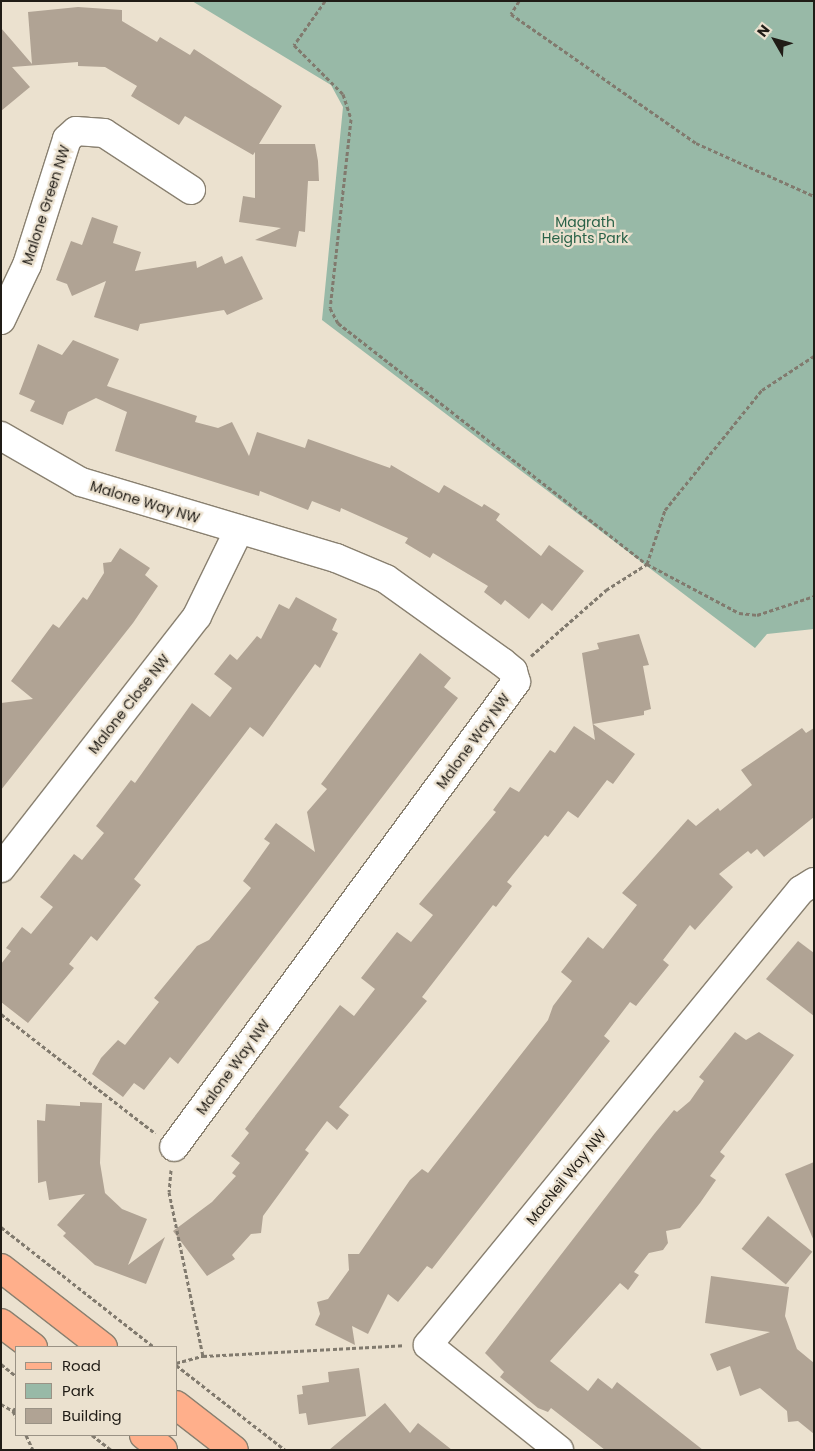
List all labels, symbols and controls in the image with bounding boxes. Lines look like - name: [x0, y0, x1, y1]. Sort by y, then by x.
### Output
- north arrow: [750, 15, 800, 65]
- text: N: [752, 20, 774, 41]
- street label: Malone Green NW: [19, 143, 73, 267]
- park label: Magrath Heights Park: [542, 214, 628, 246]
- street label: Malone Way NW: [88, 477, 202, 527]
- street label: Malone Close NW: [85, 651, 173, 757]
- street label: Malone Way NW: [433, 690, 513, 792]
- street label: Malone Way NW: [193, 1016, 273, 1118]
- street label: MacNeil Way NW: [523, 1126, 609, 1228]
- legend: [15, 1346, 178, 1436]
- text: Road: [62, 1355, 101, 1376]
- text: Park: [62, 1380, 94, 1401]
- text: Building: [62, 1405, 122, 1426]

